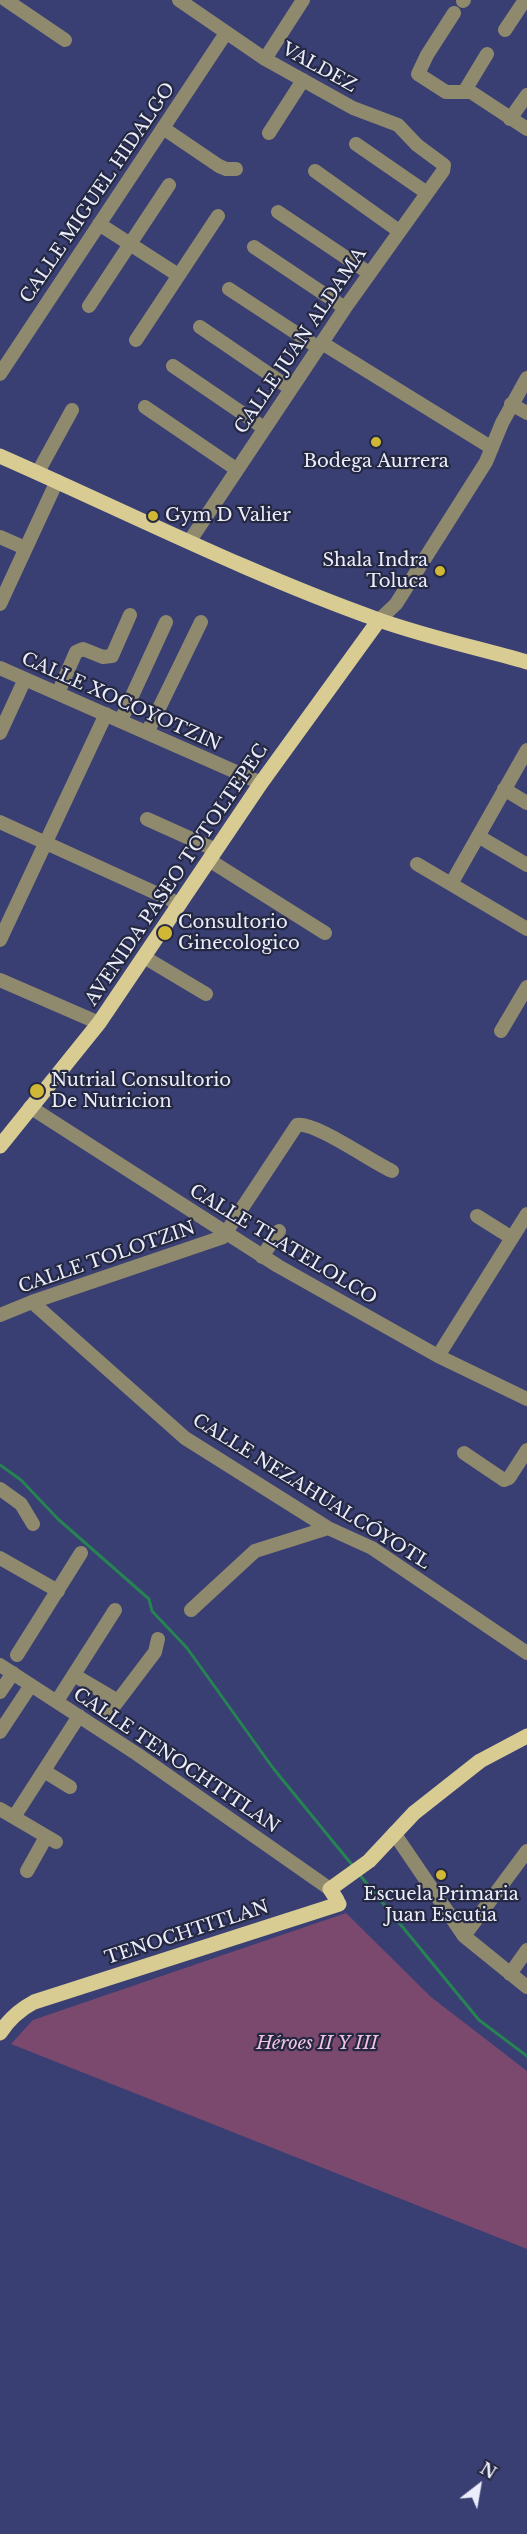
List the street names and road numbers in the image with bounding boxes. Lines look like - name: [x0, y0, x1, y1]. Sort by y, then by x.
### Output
- street label: VALDEZ: [278, 39, 360, 97]
- street label: CALLE MIGUEL HIDALGO: [16, 79, 180, 307]
- street label: CALLE JUAN ALDAMA: [231, 244, 371, 438]
- street label: CALLE XOCOYOTZIN: [18, 648, 224, 756]
- street label: AVENIDA PASEO TOTOLTEPEC: [81, 740, 273, 1010]
- street label: CALLE TLATELOLCO: [185, 1180, 381, 1310]
- street label: CALLE TOLOTZIN: [16, 1218, 198, 1298]
- street label: CALLE NEZAHUALCÓYOTL: [188, 1410, 434, 1574]
- street label: CALLE TENOCHTITLAN: [69, 1684, 283, 1838]
- street label: TENOCHTITLAN: [102, 1896, 272, 1970]

